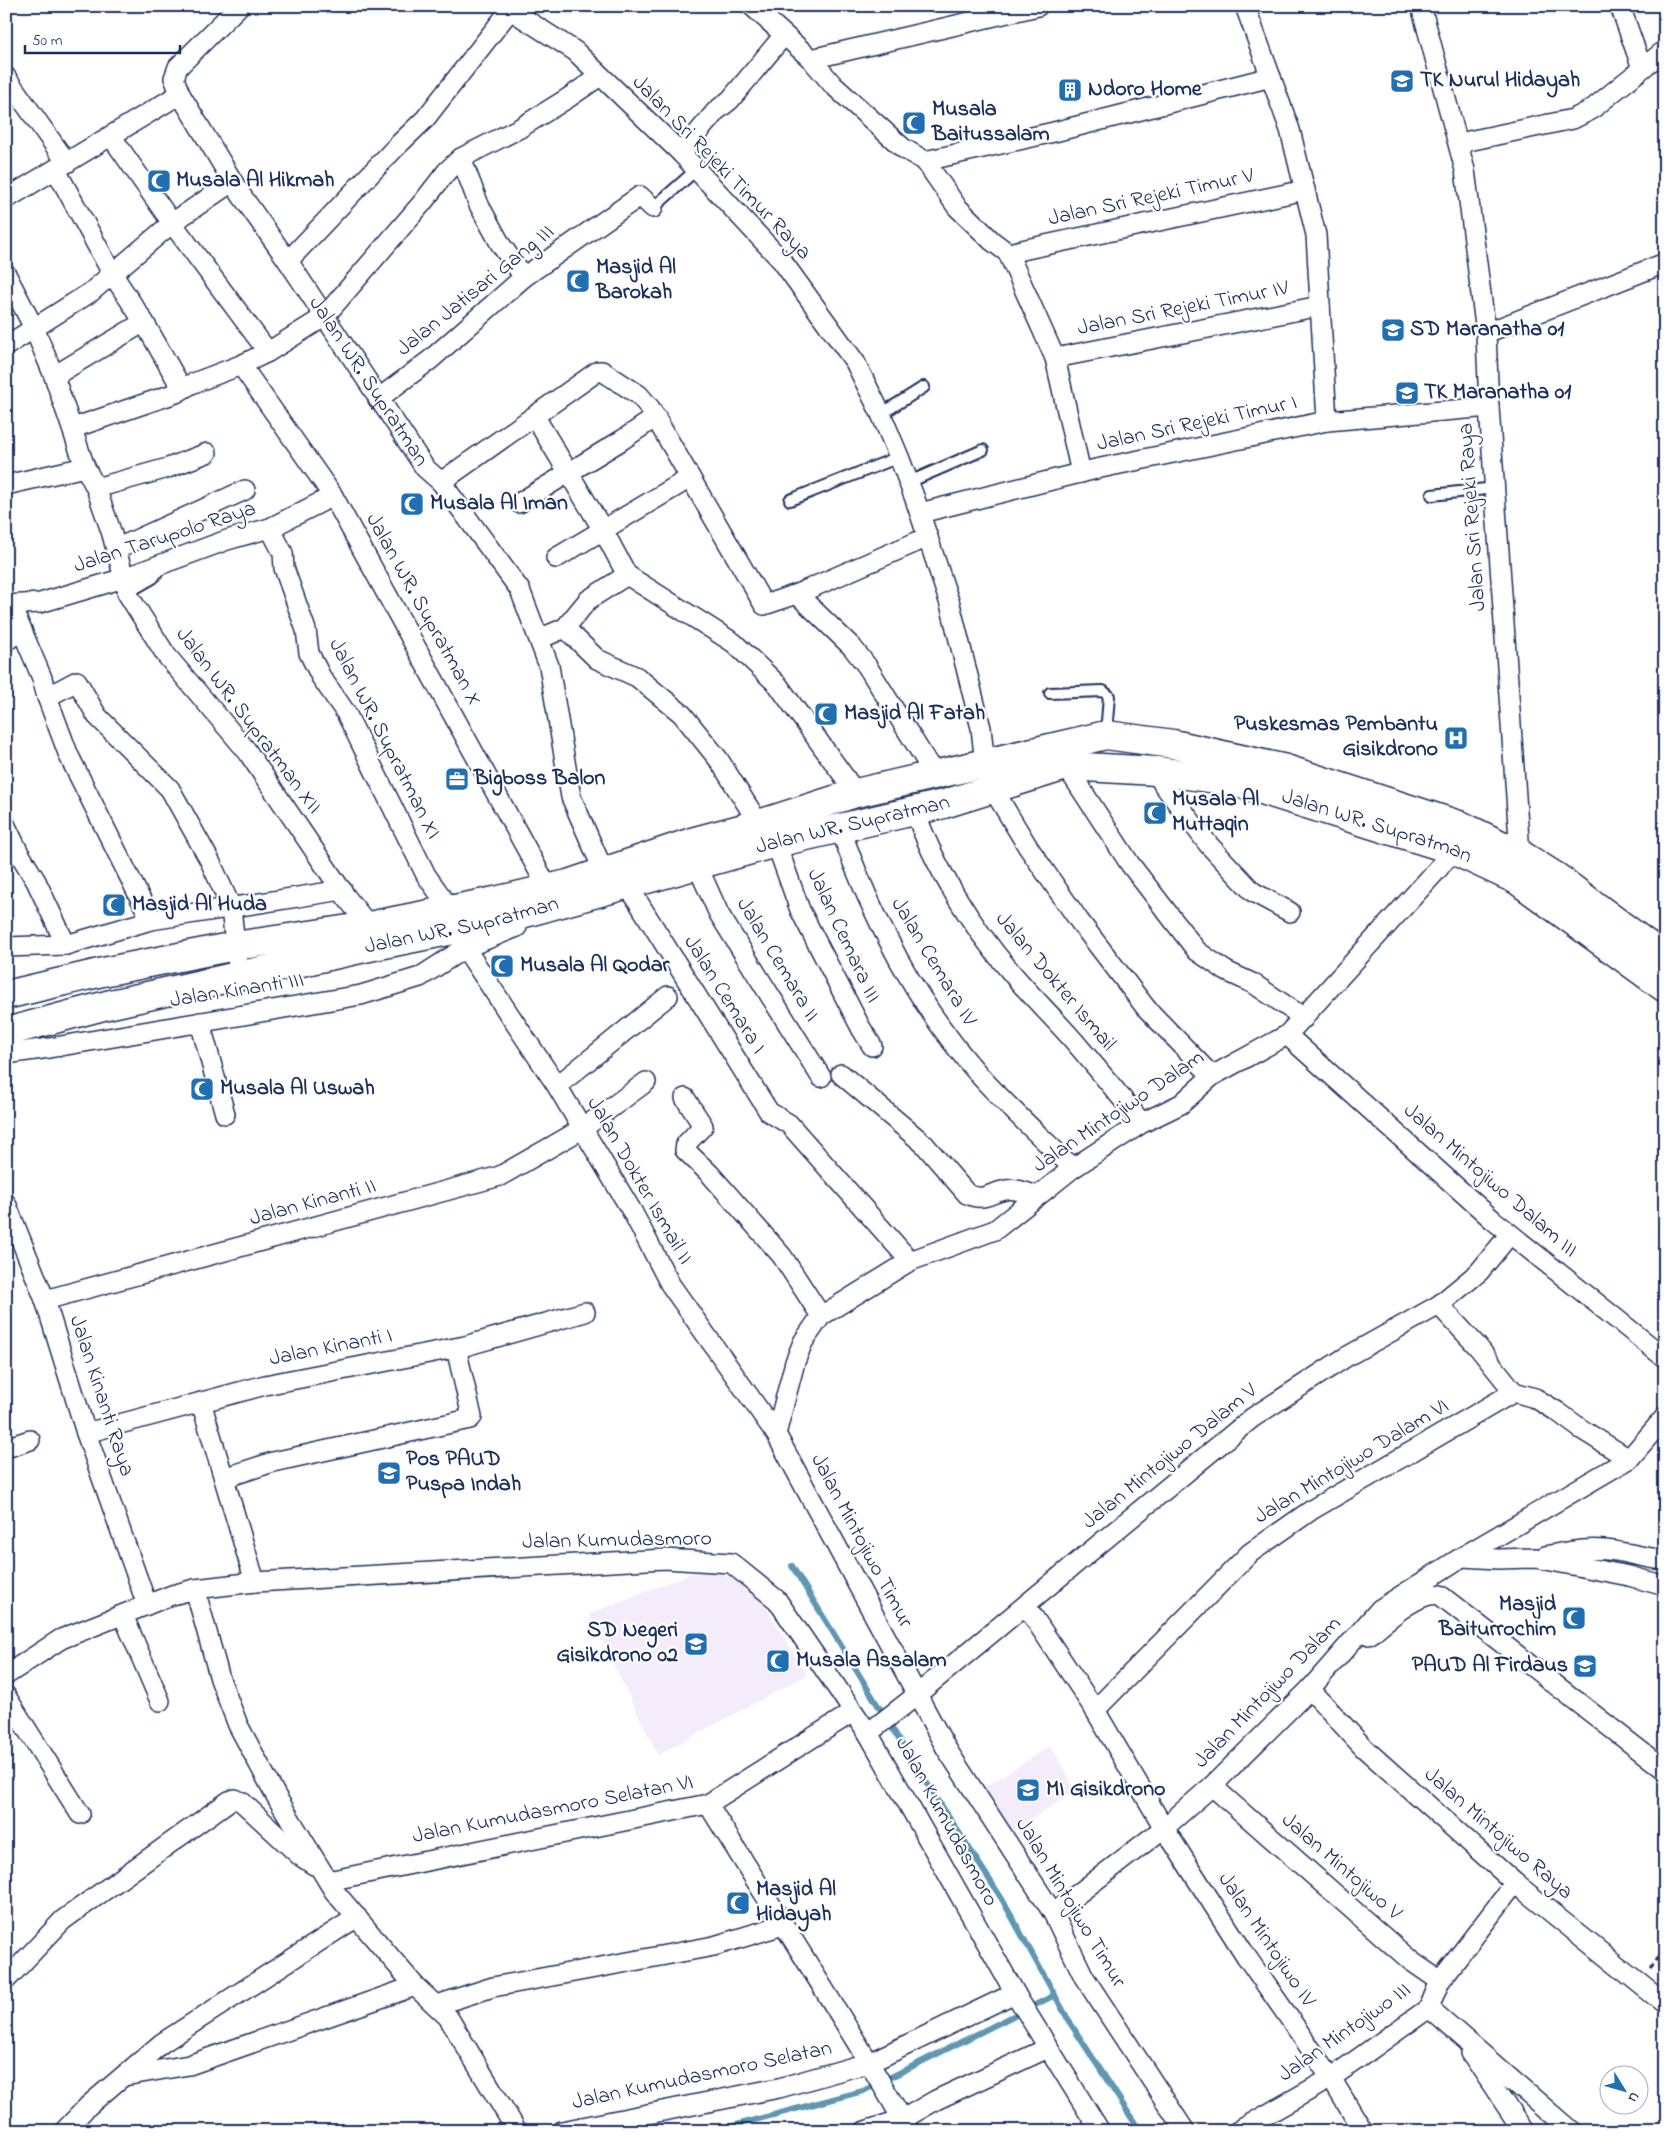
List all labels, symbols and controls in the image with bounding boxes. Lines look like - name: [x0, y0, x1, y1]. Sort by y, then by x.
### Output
- scale bar: [25, 22, 180, 54]
- text: 50 m: [32, 30, 63, 52]
- place label: TK Nurul Hidayah: [1420, 65, 1580, 98]
- street label: Jalan Sri Rejeki Timur Raya: [623, 68, 818, 269]
- school or university icon: TK Nurul Hidayah: [1389, 68, 1415, 94]
- place label: Ndoro Home: [1088, 74, 1203, 106]
- building icon: Ndoro Home: [1057, 77, 1083, 103]
- place label: Musala Baitussalam: [931, 94, 1049, 151]
- mosque icon: Musala Baitussalam: [901, 110, 927, 136]
- street label: Jalan Sri Rejeki Timur V: [1045, 160, 1257, 235]
- place label: Musala Al Hikmah: [176, 165, 335, 197]
- mosque icon: Musala Al Hikmah: [146, 168, 172, 194]
- street label: Jalan Jatisari Gang III: [390, 217, 563, 366]
- place label: Masjid Al Barokah: [595, 252, 676, 309]
- mosque icon: Masjid Al Barokah: [565, 268, 591, 294]
- street label: Jalan Sri Rejeki Timur IV: [1075, 273, 1292, 345]
- street label: Jalan WR. Supratman: [300, 290, 436, 473]
- place label: SD Maranatha 01: [1410, 314, 1564, 346]
- school or university icon: SD Maranatha 01: [1380, 317, 1406, 343]
- place label: TK Maranatha 01: [1424, 377, 1571, 409]
- school or university icon: TK Maranatha 01: [1394, 380, 1420, 406]
- street label: Jalan Sri Rejeki Timur I: [1094, 387, 1300, 461]
- street label: Jalan Sri Rejeki Raya: [1450, 422, 1497, 612]
- place label: Musala Al Iman: [430, 488, 568, 520]
- mosque icon: Musala Al Iman: [399, 491, 425, 517]
- street label: Jalan Tarupolo Raya: [70, 493, 261, 584]
- street label: Jalan WR. Supratman X: [357, 508, 490, 713]
- street label: Jalan WR. Supratman XII: [167, 621, 329, 821]
- street label: Jalan WR. Supratman XI: [319, 633, 449, 845]
- place label: Masjid Al Fatah: [844, 698, 985, 730]
- mosque icon: Masjid Al Fatah: [813, 701, 839, 727]
- place label: Puskesmas Pembantu Gisikdrono: [1234, 709, 1438, 766]
- hospital icon: Puskesmas Pembantu Gisikdrono: [1443, 725, 1469, 751]
- place label: Bigboss Balon: [473, 763, 606, 796]
- office icon: Bigboss Balon: [444, 766, 470, 792]
- street label: Jalan WR. Supratman: [1277, 781, 1477, 873]
- place label: Musala Al Muttaqin: [1172, 784, 1260, 841]
- street label: Jalan WR. Supratman: [752, 787, 954, 864]
- mosque icon: Musala Al Muttaqin: [1142, 800, 1168, 826]
- street label: Jalan Cemara III: [798, 863, 888, 1009]
- street label: Jalan WR. Supratman: [362, 888, 563, 963]
- place label: Masjid Al Huda: [132, 889, 267, 921]
- mosque icon: Masjid Al Huda: [101, 892, 127, 918]
- street label: Jalan Cemara II: [727, 892, 827, 1028]
- street label: Jalan Cemara IV: [882, 892, 984, 1033]
- street label: Jalan Dokter Ismail: [987, 905, 1123, 1059]
- street label: Jalan Cemara I: [675, 929, 773, 1061]
- place label: Musala Al Qodar: [520, 950, 671, 982]
- mosque icon: Musala Al Qodar: [489, 953, 515, 979]
- street label: Jalan Kinanti III: [168, 965, 306, 1017]
- street label: Jalan Mintojiwo Dalam: [1027, 1042, 1211, 1182]
- place label: Musala Al Uswah: [220, 1073, 375, 1105]
- mosque icon: Musala Al Uswah: [189, 1076, 215, 1102]
- street label: Jalan Dokter Ismail II: [578, 1091, 700, 1271]
- street label: Jalan Mintojiwo Dalam III: [1396, 1096, 1584, 1266]
- street label: Jalan Kinanti II: [246, 1171, 380, 1235]
- street label: Jalan Kinanti Raya: [59, 1311, 142, 1481]
- street label: Jalan Kinanti I: [267, 1320, 395, 1376]
- street label: Jalan Mintojiwo Dalam V: [1076, 1376, 1265, 1538]
- street label: Jalan Mintojiwo Dalam VI: [1248, 1391, 1456, 1533]
- place label: Pos PAUD Puspa Indah: [406, 1444, 521, 1501]
- street label: Jalan Mintojiwo Timur: [801, 1448, 921, 1634]
- school or university icon: Pos PAUD Puspa Indah: [376, 1460, 402, 1486]
- street label: Jalan Kumudasmoro: [522, 1523, 712, 1559]
- place label: Masjid Baiturrochim: [1438, 1589, 1557, 1646]
- mosque icon: Masjid Baiturrochim: [1561, 1605, 1587, 1631]
- street label: Jalan Mintojiwo Dalam: [1187, 1609, 1349, 1777]
- place label: SD Negeri Gisikdrono 02: [557, 1615, 678, 1672]
- school or university icon: SD Negeri Gisikdrono 02: [683, 1631, 709, 1657]
- place label: Musala Assalam: [796, 1645, 947, 1677]
- mosque icon: Musala Assalam: [765, 1648, 791, 1674]
- place label: PAUD Al Firdaus: [1412, 1650, 1568, 1682]
- school or university icon: PAUD Al Firdaus: [1572, 1653, 1598, 1679]
- street label: Jalan Kumudasmoro: [886, 1731, 1006, 1913]
- street label: Jalan Mintojiwo Raya: [1416, 1760, 1580, 1909]
- street label: Jalan Kumudasmoro Selatan VI: [410, 1767, 696, 1853]
- place label: MI Gisikdrono: [1046, 1774, 1165, 1806]
- school or university icon: MI Gisikdrono: [1015, 1777, 1041, 1803]
- street label: Jalan Mintojiwo V: [1274, 1805, 1409, 1929]
- street label: Jalan Mintojiwo Timur: [1006, 1812, 1134, 1994]
- street label: Jalan Mintojiwo IV: [1209, 1866, 1323, 2014]
- place label: Masjid Al Hidayah: [756, 1874, 836, 1932]
- mosque icon: Masjid Al Hidayah: [725, 1890, 751, 1916]
- street label: Jalan Mintojiwo III: [1272, 1975, 1418, 2091]
- street label: Jalan Kumudasmoro Selatan: [569, 2033, 835, 2119]
- north arrow: [1598, 2064, 1648, 2114]
- text: U: [1622, 2087, 1644, 2107]

